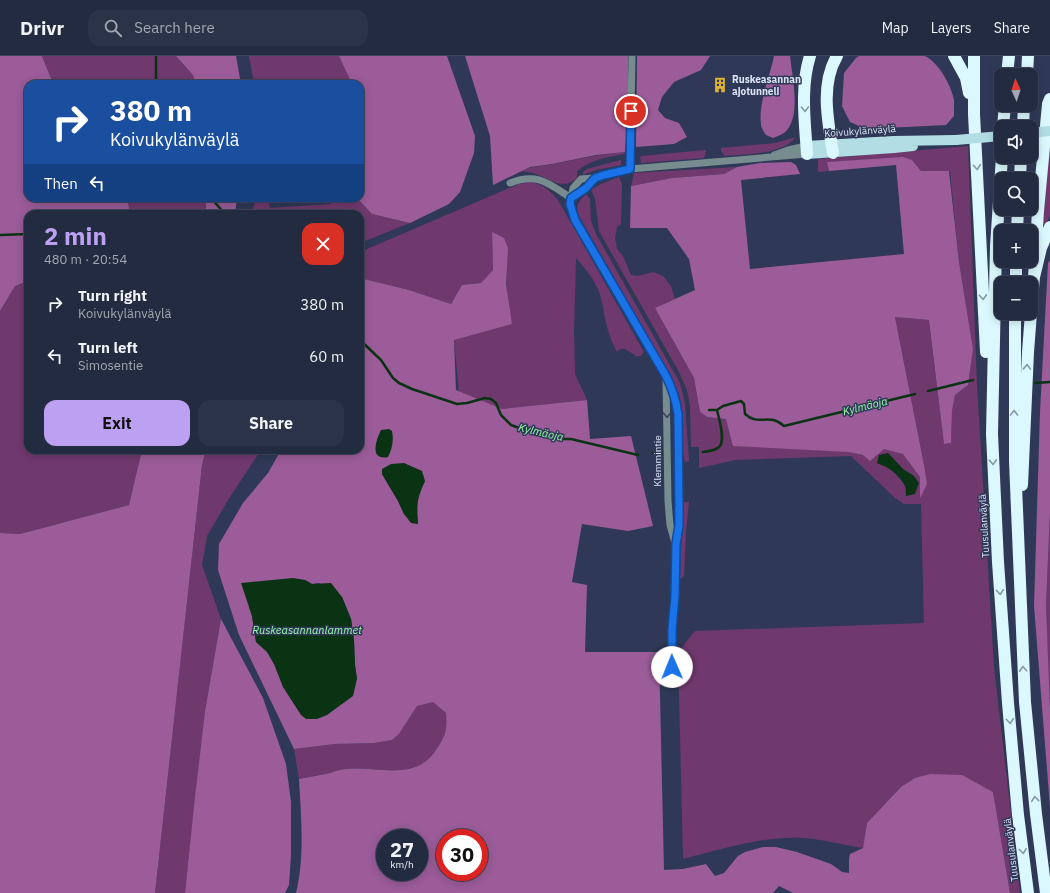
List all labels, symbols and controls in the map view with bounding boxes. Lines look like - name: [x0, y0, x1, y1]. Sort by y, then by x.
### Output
- search box: [88, 10, 368, 46]
- text: Drivr: [20, 16, 64, 40]
- icon: search: [102, 17, 124, 39]
- text: Search here: [134, 18, 215, 37]
- text: Map: [882, 19, 909, 37]
- text: Layers: [931, 19, 972, 37]
- text: Share: [994, 19, 1030, 37]
- north arrow: [994, 68, 1038, 112]
- map controls: [994, 68, 1038, 320]
- place label: Ruskeasannan ajotunneli: [732, 73, 801, 98]
- building icon: Ruskeasannan ajotunneli: [711, 76, 729, 94]
- text: 380 m: [110, 92, 192, 129]
- pin: [614, 94, 648, 128]
- icon: right: [44, 96, 96, 148]
- icon: arrive: [620, 100, 642, 122]
- one-way arrow: [801, 106, 809, 112]
- button: sound: [994, 120, 1038, 164]
- street label: Koivukylänväylä: [824, 122, 897, 140]
- text: Koivukylänväylä: [110, 128, 239, 151]
- one-way arrow: [973, 164, 981, 170]
- icon: left: [86, 172, 108, 194]
- button: search: [994, 172, 1038, 216]
- text: Then: [44, 174, 78, 193]
- text: 2 min: [44, 220, 107, 252]
- button: close: [302, 223, 344, 265]
- button: +: [994, 224, 1038, 268]
- text: 480 m · 20:54: [44, 251, 127, 268]
- button: −: [994, 276, 1038, 320]
- text: Turn right: [78, 286, 147, 305]
- icon: right: [44, 293, 66, 315]
- one-way arrow: [979, 294, 988, 300]
- text: 380 m: [300, 295, 344, 314]
- text: Koivukylänväylä: [78, 305, 171, 322]
- text: Turn left: [78, 338, 138, 357]
- icon: left: [44, 345, 66, 367]
- text: 60 m: [309, 347, 344, 366]
- text: Simosentie: [78, 357, 143, 374]
- one-way arrow: [1023, 364, 1032, 370]
- water label: Kylmäoja: [841, 394, 889, 418]
- button: Exit: [44, 400, 190, 446]
- button: Share: [198, 400, 344, 446]
- one-way arrow: [1010, 410, 1018, 416]
- one-way arrow: [663, 412, 671, 418]
- water label: Kylmäoja: [517, 420, 565, 444]
- street label: Klemmintie: [651, 435, 664, 487]
- one-way arrow: [989, 459, 998, 465]
- street label: Tuusulanväylä: [976, 493, 992, 558]
- one-way arrow: [996, 589, 1005, 595]
- water label: Ruskeasannanlammet: [252, 623, 362, 637]
- position arrow: [651, 646, 693, 688]
- one-way arrow: [1019, 666, 1028, 672]
- one-way arrow: [1005, 718, 1014, 724]
- one-way arrow: [1031, 796, 1040, 802]
- street label: Tuusulanväylä: [1001, 817, 1021, 883]
- speed limit sign: 30: [436, 829, 488, 881]
- text: 27: [390, 836, 414, 863]
- one-way arrow: [1018, 847, 1027, 854]
- text: km/h: [390, 858, 414, 871]

